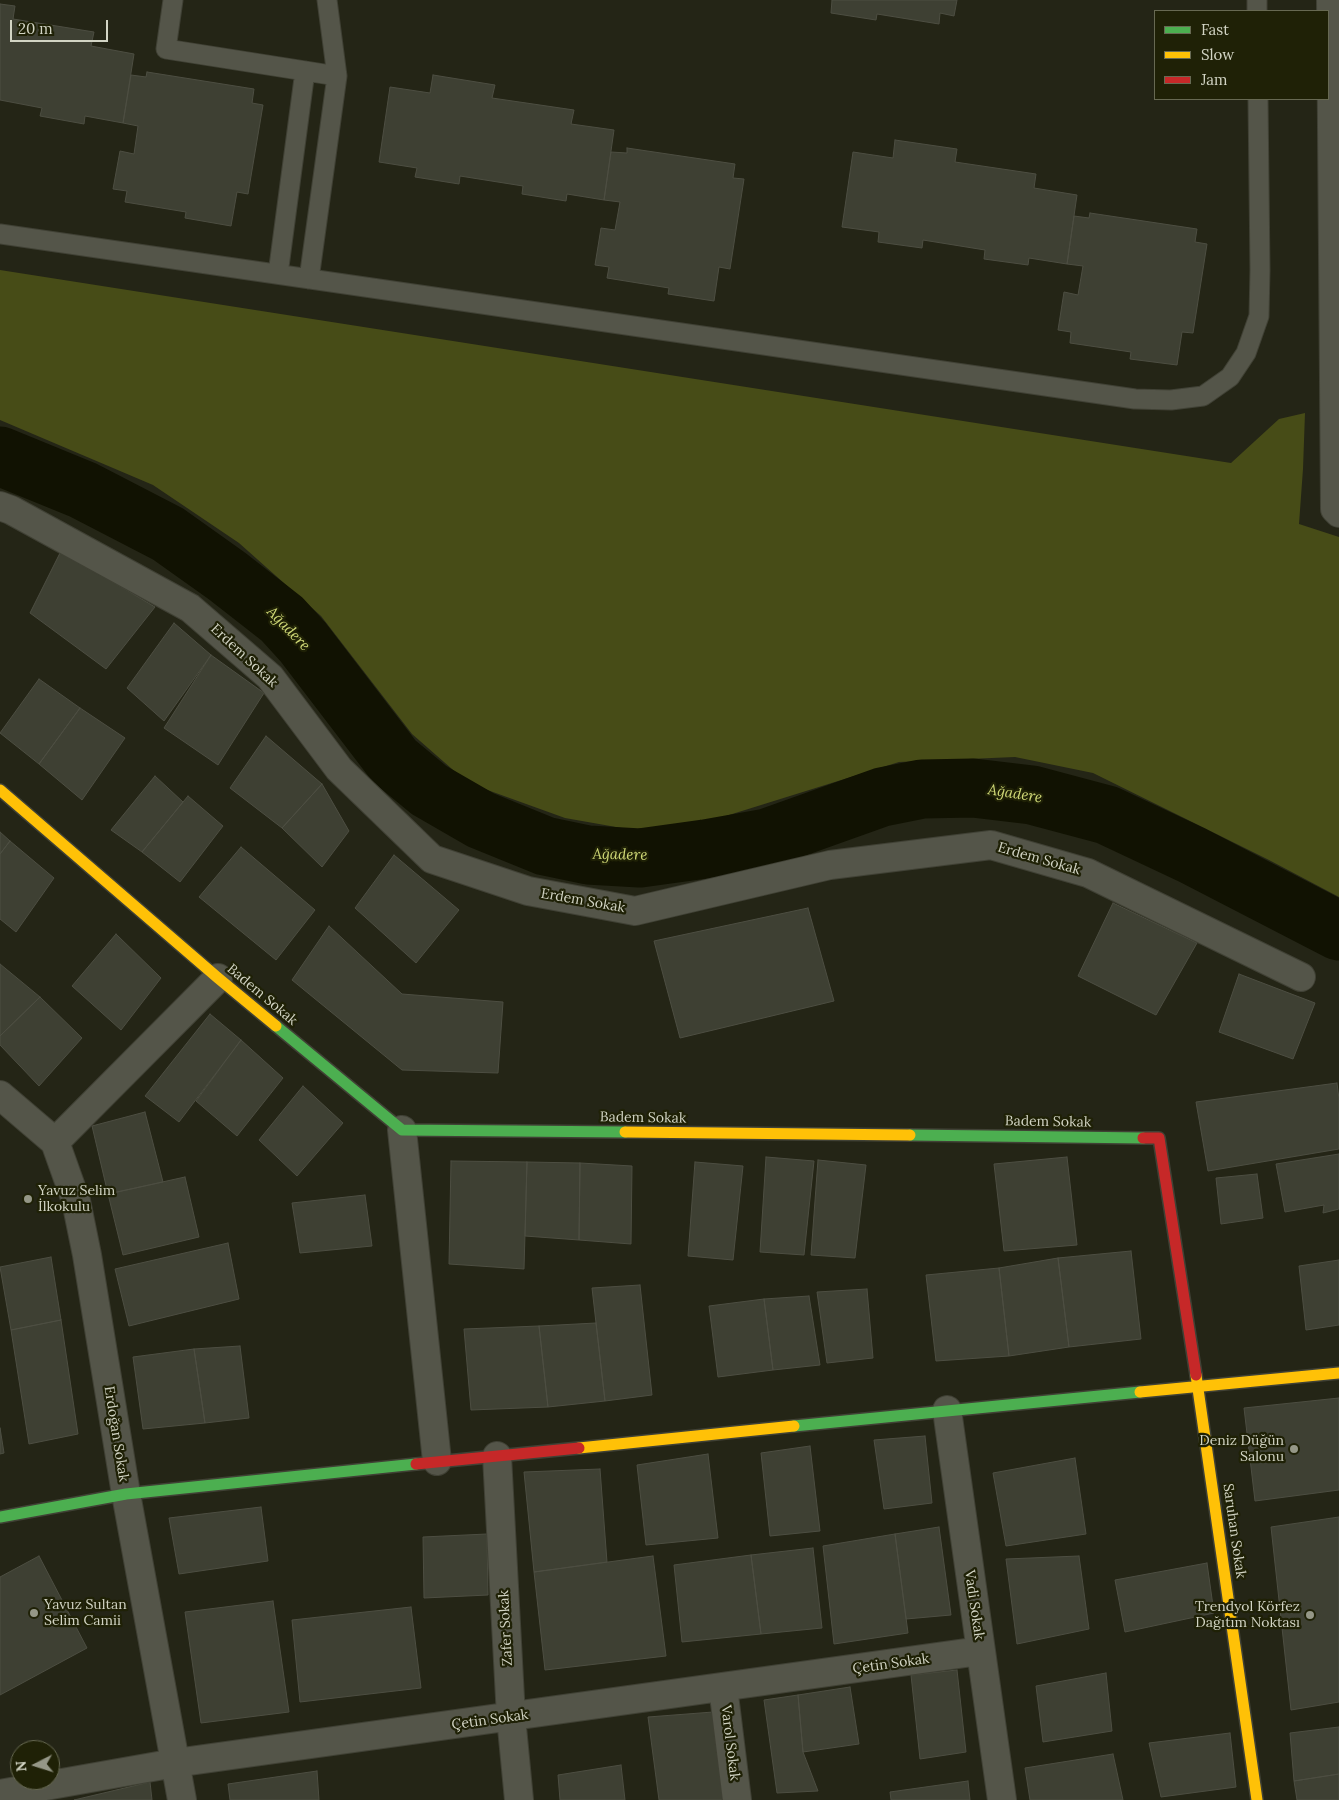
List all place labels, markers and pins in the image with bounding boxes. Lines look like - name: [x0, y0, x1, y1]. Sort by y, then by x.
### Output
- place label: Yavuz Selim İlkokulu: [38, 1183, 115, 1216]
- marker: Yavuz Selim İlkokulu: [22, 1193, 34, 1205]
- place label: Deniz Düğün Salonu: [1199, 1433, 1284, 1465]
- marker: Deniz Düğün Salonu: [1288, 1443, 1300, 1455]
- place label: Yavuz Sultan Selim Camii: [44, 1597, 127, 1630]
- place label: Trendyol Körfez Dağıtım Noktası: [1195, 1599, 1300, 1631]
- marker: Yavuz Sultan Selim Camii: [28, 1607, 40, 1619]
- marker: Trendyol Körfez Dağıtım Noktası: [1304, 1609, 1316, 1621]

